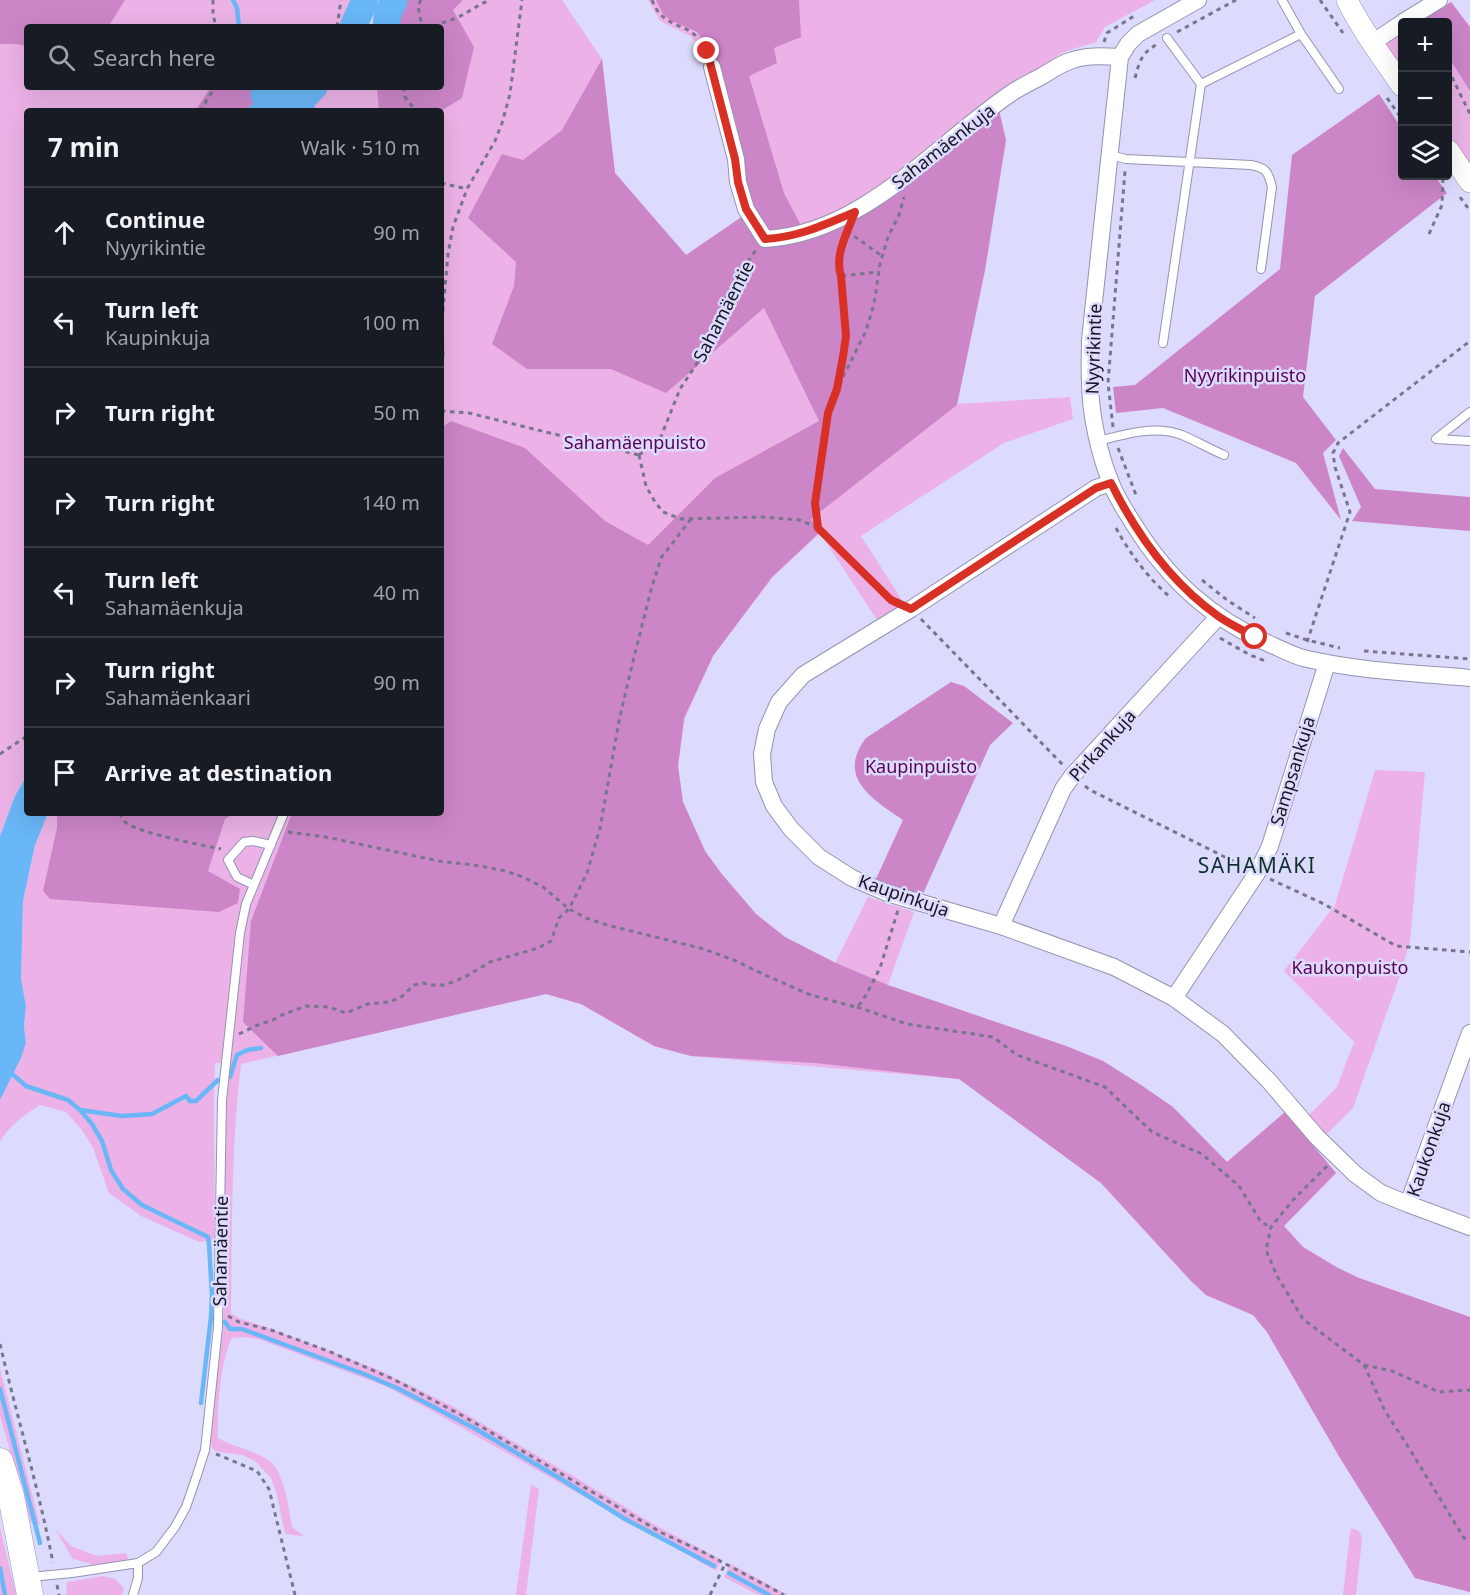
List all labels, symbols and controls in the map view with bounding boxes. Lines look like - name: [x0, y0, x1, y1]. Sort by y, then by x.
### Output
- map controls: [1398, 18, 1452, 180]
- button: +: [1398, 18, 1452, 72]
- search box: [24, 24, 444, 90]
- route end: [693, 37, 719, 63]
- icon: search: [45, 41, 78, 74]
- text: Search here: [93, 42, 215, 72]
- button: −: [1398, 72, 1452, 126]
- street label: Sahamäenkuja: [886, 98, 1000, 194]
- button: layers: [1398, 126, 1452, 180]
- text: 7 min: [48, 129, 120, 165]
- text: Walk · 510 m: [301, 134, 420, 161]
- text: Continue: [105, 204, 205, 234]
- icon: ahead: [48, 216, 81, 249]
- text: 90 m: [373, 219, 420, 246]
- text: Nyyrikintie: [105, 234, 206, 261]
- street label: Sahamäentie: [687, 256, 759, 366]
- text: Turn left: [105, 294, 199, 324]
- street label: Nyyrikintie: [1079, 303, 1107, 395]
- icon: left: [48, 306, 81, 339]
- text: 100 m: [362, 309, 420, 336]
- text: Kaupinkuja: [105, 324, 210, 351]
- park label: Nyyrikinpuisto: [1184, 363, 1306, 387]
- icon: right: [48, 396, 81, 429]
- text: Turn right: [105, 397, 215, 427]
- text: 50 m: [373, 399, 420, 426]
- park label: Sahamäenpuisto: [564, 430, 706, 454]
- icon: right: [48, 486, 81, 519]
- text: Turn right: [105, 487, 215, 517]
- text: 140 m: [362, 489, 420, 516]
- text: Turn left: [105, 564, 199, 594]
- icon: left: [48, 576, 81, 609]
- text: 40 m: [373, 579, 420, 606]
- text: Sahamäenkuja: [105, 594, 244, 621]
- route start: [1241, 623, 1267, 649]
- text: Turn right: [105, 654, 215, 684]
- icon: right: [48, 666, 81, 699]
- text: 90 m: [373, 669, 420, 696]
- text: Sahamäenkaari: [105, 684, 251, 711]
- street label: Pirkankuja: [1063, 704, 1141, 786]
- street label: Sampsankuja: [1264, 713, 1320, 829]
- park label: Kaupinpuisto: [865, 754, 977, 778]
- icon: arrive: [48, 756, 81, 789]
- text: Arrive at destination: [105, 757, 332, 787]
- district label: SAHAMÄKI: [1198, 851, 1316, 879]
- street label: Kaupinkuja: [855, 868, 953, 922]
- park label: Kaukonpuisto: [1292, 955, 1408, 979]
- street label: Kaukonkuja: [1400, 1098, 1456, 1200]
- street label: Sahamäentie: [207, 1195, 233, 1307]

